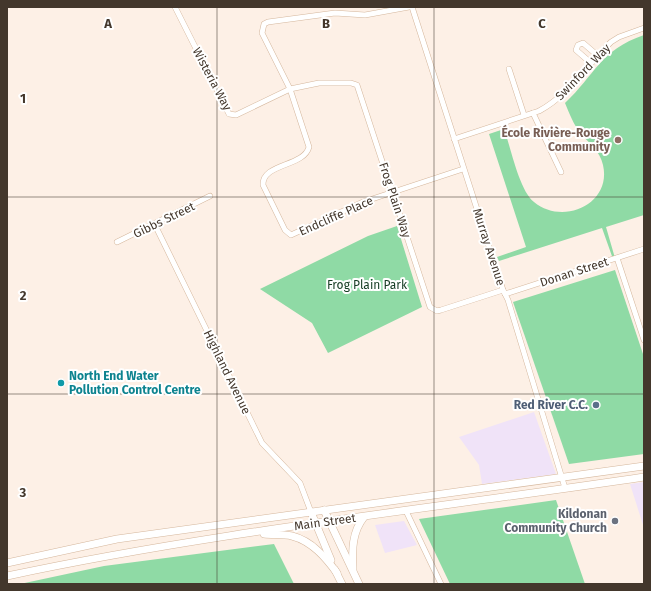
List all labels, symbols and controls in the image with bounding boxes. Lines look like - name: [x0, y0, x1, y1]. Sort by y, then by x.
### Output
- text: A: [103, 16, 112, 31]
- text: B: [322, 16, 330, 31]
- text: C: [538, 16, 546, 31]
- street label: Swinford Way: [553, 41, 613, 103]
- street label: Wisteria Way: [190, 45, 234, 113]
- text: 1: [20, 91, 26, 106]
- place label: École Rivière-Rouge Community: [501, 124, 611, 154]
- marker: École Rivière-Rouge Community: [613, 135, 623, 145]
- street label: Frog Plain Way: [376, 161, 414, 240]
- street label: Endcliffe Place: [297, 193, 375, 239]
- street label: Gibbs Street: [131, 199, 198, 241]
- street label: Murray Avenue: [470, 207, 508, 287]
- street label: Donan Street: [538, 254, 611, 290]
- park label: Frog Plain Park: [327, 278, 408, 292]
- text: 2: [20, 288, 27, 303]
- street label: Highland Avenue: [201, 328, 253, 416]
- place label: North End Water Pollution Control Centre: [69, 369, 201, 397]
- marker: North End Water Pollution Control Centre: [56, 378, 66, 388]
- place label: Red River C.C.: [514, 398, 588, 412]
- marker: Red River C.C.: [591, 400, 601, 410]
- text: 3: [19, 485, 27, 500]
- place label: Kildonan Community Church: [505, 507, 607, 535]
- street label: Main Street: [293, 511, 357, 533]
- marker: Kildonan Community Church: [610, 516, 620, 526]

